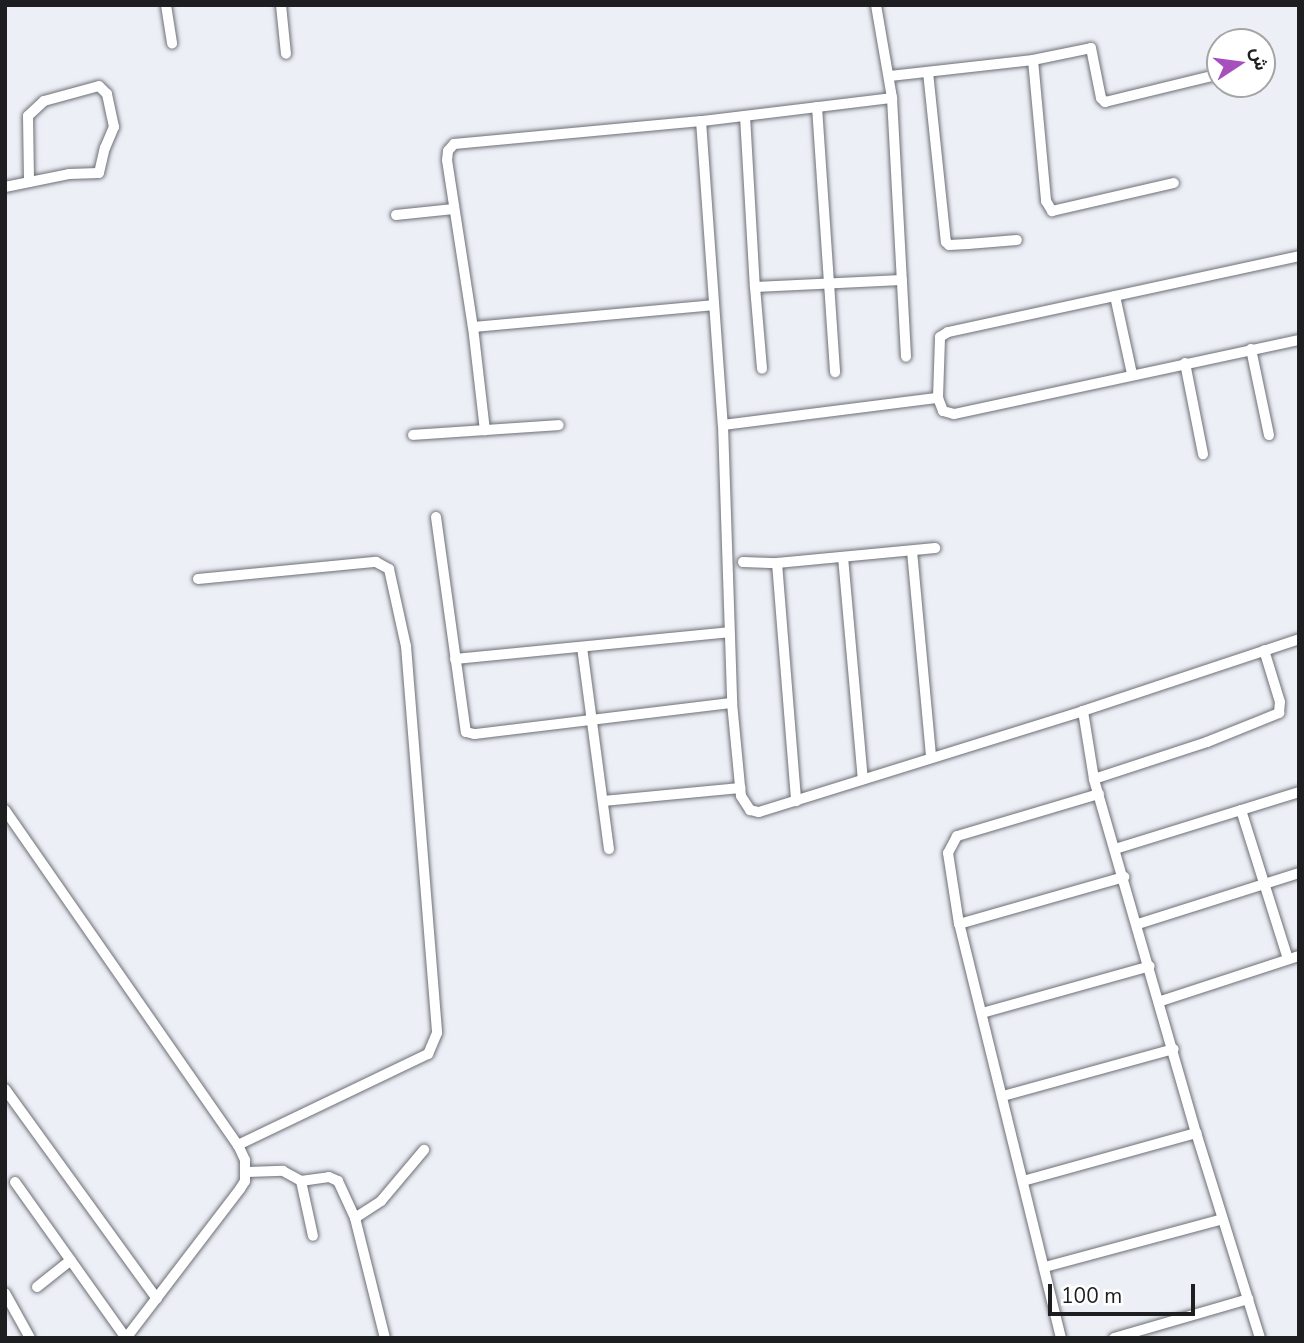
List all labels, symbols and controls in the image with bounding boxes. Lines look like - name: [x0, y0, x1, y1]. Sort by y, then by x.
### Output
- north arrow: [1206, 28, 1276, 98]
- text: ش: [1244, 45, 1275, 73]
- scale bar: [1052, 1270, 1199, 1314]
- text: 100 m: [1061, 1282, 1122, 1310]

